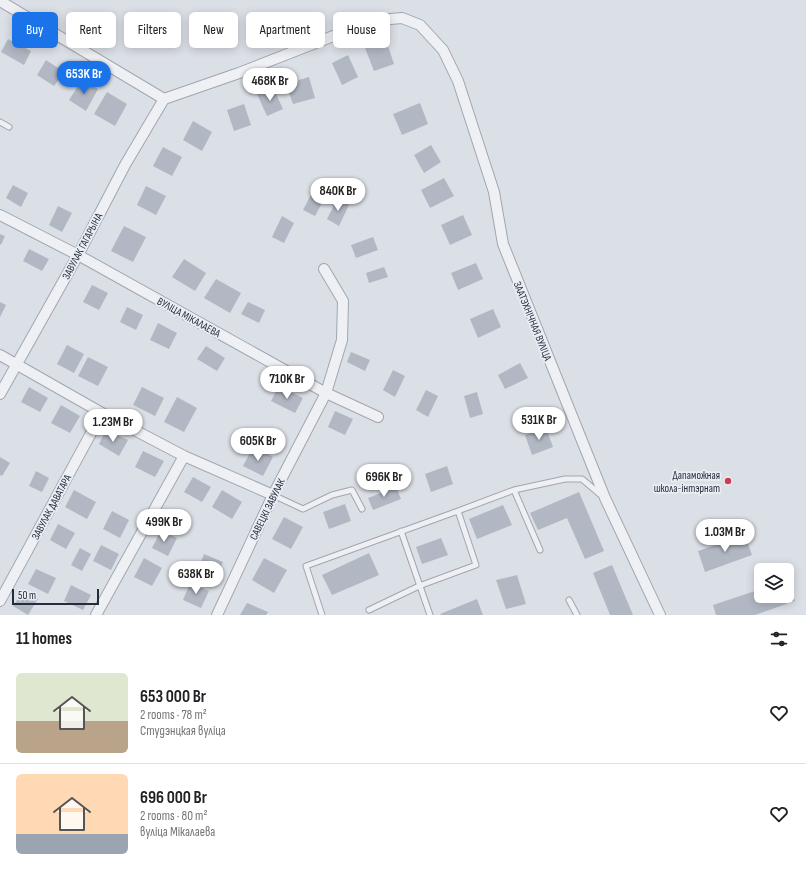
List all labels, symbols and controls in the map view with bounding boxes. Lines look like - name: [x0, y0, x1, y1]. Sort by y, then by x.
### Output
- chip: Buy: [12, 12, 58, 48]
- chip: Rent: [66, 12, 116, 48]
- chip: Filters: [124, 12, 181, 48]
- chip: New: [189, 12, 238, 48]
- chip: Apartment: [246, 12, 325, 48]
- chip: House: [333, 12, 390, 48]
- pin: 653K Br: [47, 61, 121, 95]
- text: 653K Br: [66, 66, 102, 82]
- pin: 468K Br: [233, 68, 307, 102]
- text: 468K Br: [252, 73, 288, 89]
- pin: 840K Br: [301, 178, 375, 212]
- text: 840K Br: [319, 183, 357, 199]
- street label: ЗАВУЛАК ГАГАРЫНА: [60, 211, 105, 282]
- street label: ЗААТЭХНІЧНАЯ ВУЛІЦА: [511, 280, 554, 363]
- street label: ВУЛІЦА МІКАЛАЕВА: [155, 295, 223, 340]
- pin: 710K Br: [250, 366, 324, 400]
- text: 710K Br: [269, 371, 305, 387]
- pin: 531K Br: [502, 407, 576, 441]
- pin: 1.23M Br: [72, 409, 154, 443]
- text: 531K Br: [521, 412, 557, 428]
- text: 1.23M Br: [93, 414, 133, 430]
- pin: 605K Br: [221, 428, 295, 462]
- text: 605K Br: [240, 433, 276, 449]
- pin: 696K Br: [347, 464, 421, 498]
- text: 696K Br: [365, 469, 403, 485]
- place label: Дапаможная школа-інтэрнат: [654, 469, 720, 495]
- street label: ЗАВУЛАК ДАВАТАРА: [29, 472, 74, 542]
- street label: САВЕЦКІ ЗАВУЛАК: [247, 476, 288, 542]
- marker: Дапаможная школа-інтэрнат: [723, 476, 733, 486]
- pin: 499K Br: [127, 509, 201, 543]
- text: 499K Br: [145, 514, 183, 530]
- pin: 1.03M Br: [684, 519, 766, 553]
- text: 1.03M Br: [705, 524, 745, 540]
- pin: 638K Br: [159, 561, 233, 595]
- map controls: [754, 563, 794, 603]
- button: layers: [754, 563, 794, 603]
- text: 638K Br: [178, 566, 214, 582]
- scale bar: [12, 587, 99, 606]
- text: 50 m: [18, 589, 36, 602]
- icon: filters: [768, 628, 790, 650]
- text: 11 homes: [16, 629, 72, 649]
- text: 653 000 Br: [140, 687, 206, 707]
- icon: home: [48, 689, 96, 737]
- icon: heart: [768, 702, 790, 724]
- text: 2 rooms · 78 m²: [140, 707, 207, 723]
- text: Студэнцкая вуліца: [140, 723, 226, 739]
- text: 696 000 Br: [140, 788, 207, 808]
- icon: home: [48, 790, 96, 838]
- icon: heart: [768, 803, 790, 825]
- text: 2 rooms · 80 m²: [140, 808, 207, 824]
- text: вуліца Мікалаева: [140, 824, 215, 840]

